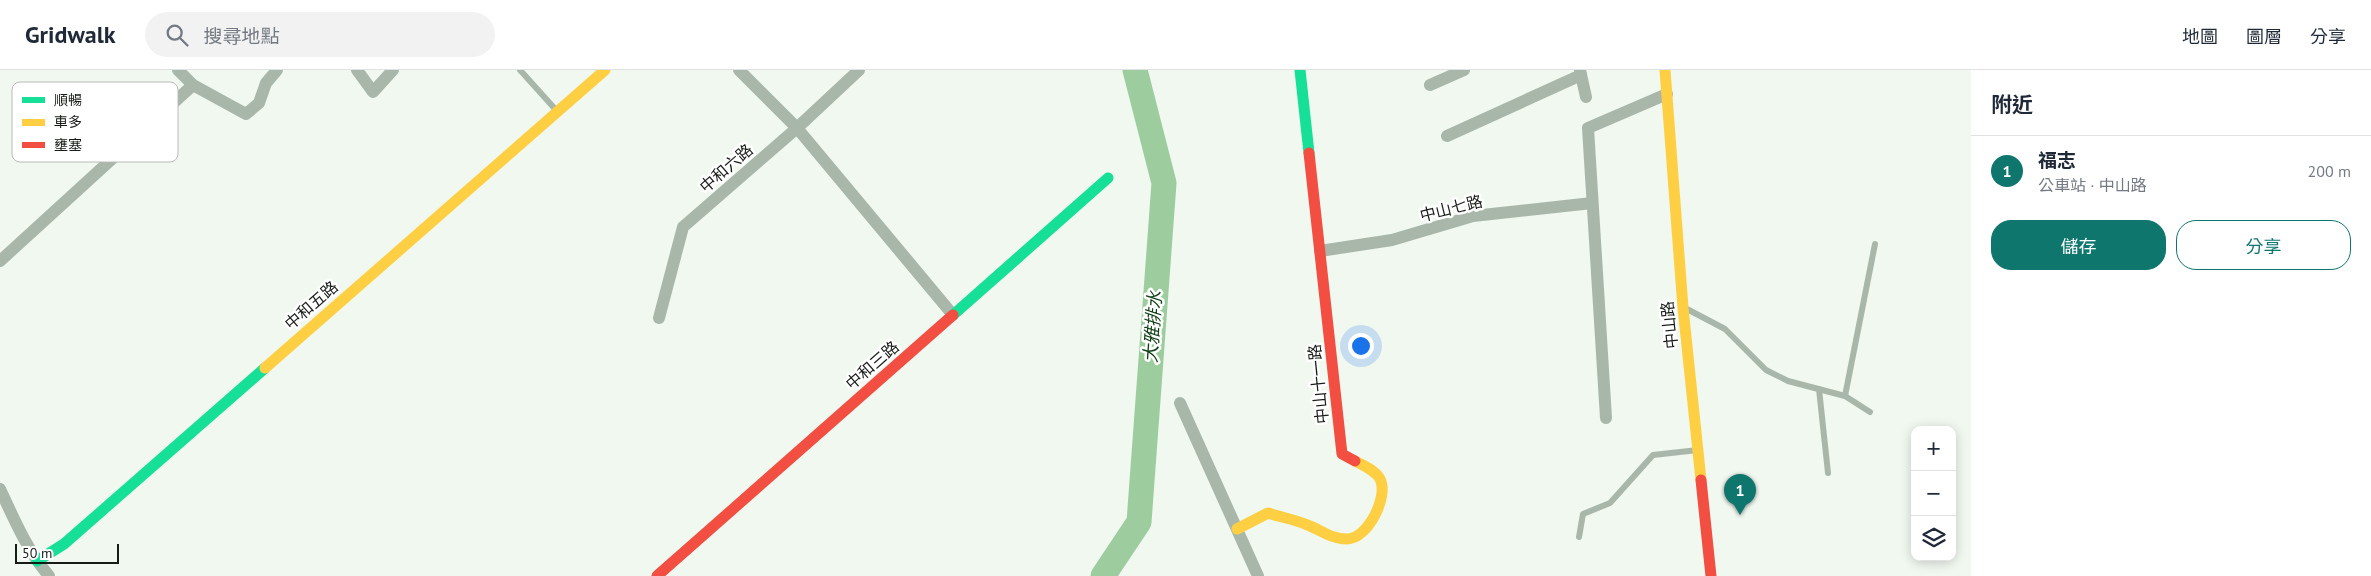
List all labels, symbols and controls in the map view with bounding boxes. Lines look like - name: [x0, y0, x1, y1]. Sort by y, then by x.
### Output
- search box: [145, 12, 495, 57]
- text: Gridwalk: [25, 19, 115, 50]
- icon: search: [163, 21, 191, 49]
- text: 搜尋地點: [203, 24, 280, 48]
- text: 地圖: [2182, 25, 2218, 48]
- text: 圖層: [2246, 25, 2282, 48]
- text: 分享: [2310, 25, 2346, 48]
- legend: [12, 82, 178, 162]
- text: 順暢: [54, 91, 82, 109]
- text: 附近: [1991, 91, 2033, 118]
- text: 車多: [54, 113, 82, 131]
- text: 壅塞: [54, 136, 82, 154]
- street label: 中和六路: [695, 139, 757, 197]
- text: 福志: [2038, 148, 2076, 172]
- text: 1: [2002, 161, 2012, 181]
- text: 200 m: [2308, 161, 2351, 181]
- text: 公車站 · 中山路: [2038, 175, 2147, 195]
- street label: 中山七路: [1418, 191, 1484, 225]
- button: 儲存: [1991, 220, 2166, 270]
- button: 分享: [2176, 220, 2351, 270]
- street label: 中和五路: [280, 276, 342, 334]
- water label: 大雅排水: [1139, 289, 1167, 364]
- street label: 中山路: [1657, 300, 1681, 350]
- your location: [1348, 333, 1374, 359]
- street label: 中和三路: [841, 336, 903, 394]
- street label: 中山十一路: [1304, 343, 1332, 425]
- map controls: [1911, 426, 1956, 561]
- button: +: [1911, 426, 1956, 471]
- button: −: [1911, 471, 1956, 516]
- pin: 1: [1724, 474, 1756, 515]
- button: layers: [1911, 516, 1956, 561]
- scale bar: [15, 541, 119, 564]
- text: 50 m: [22, 544, 52, 562]

